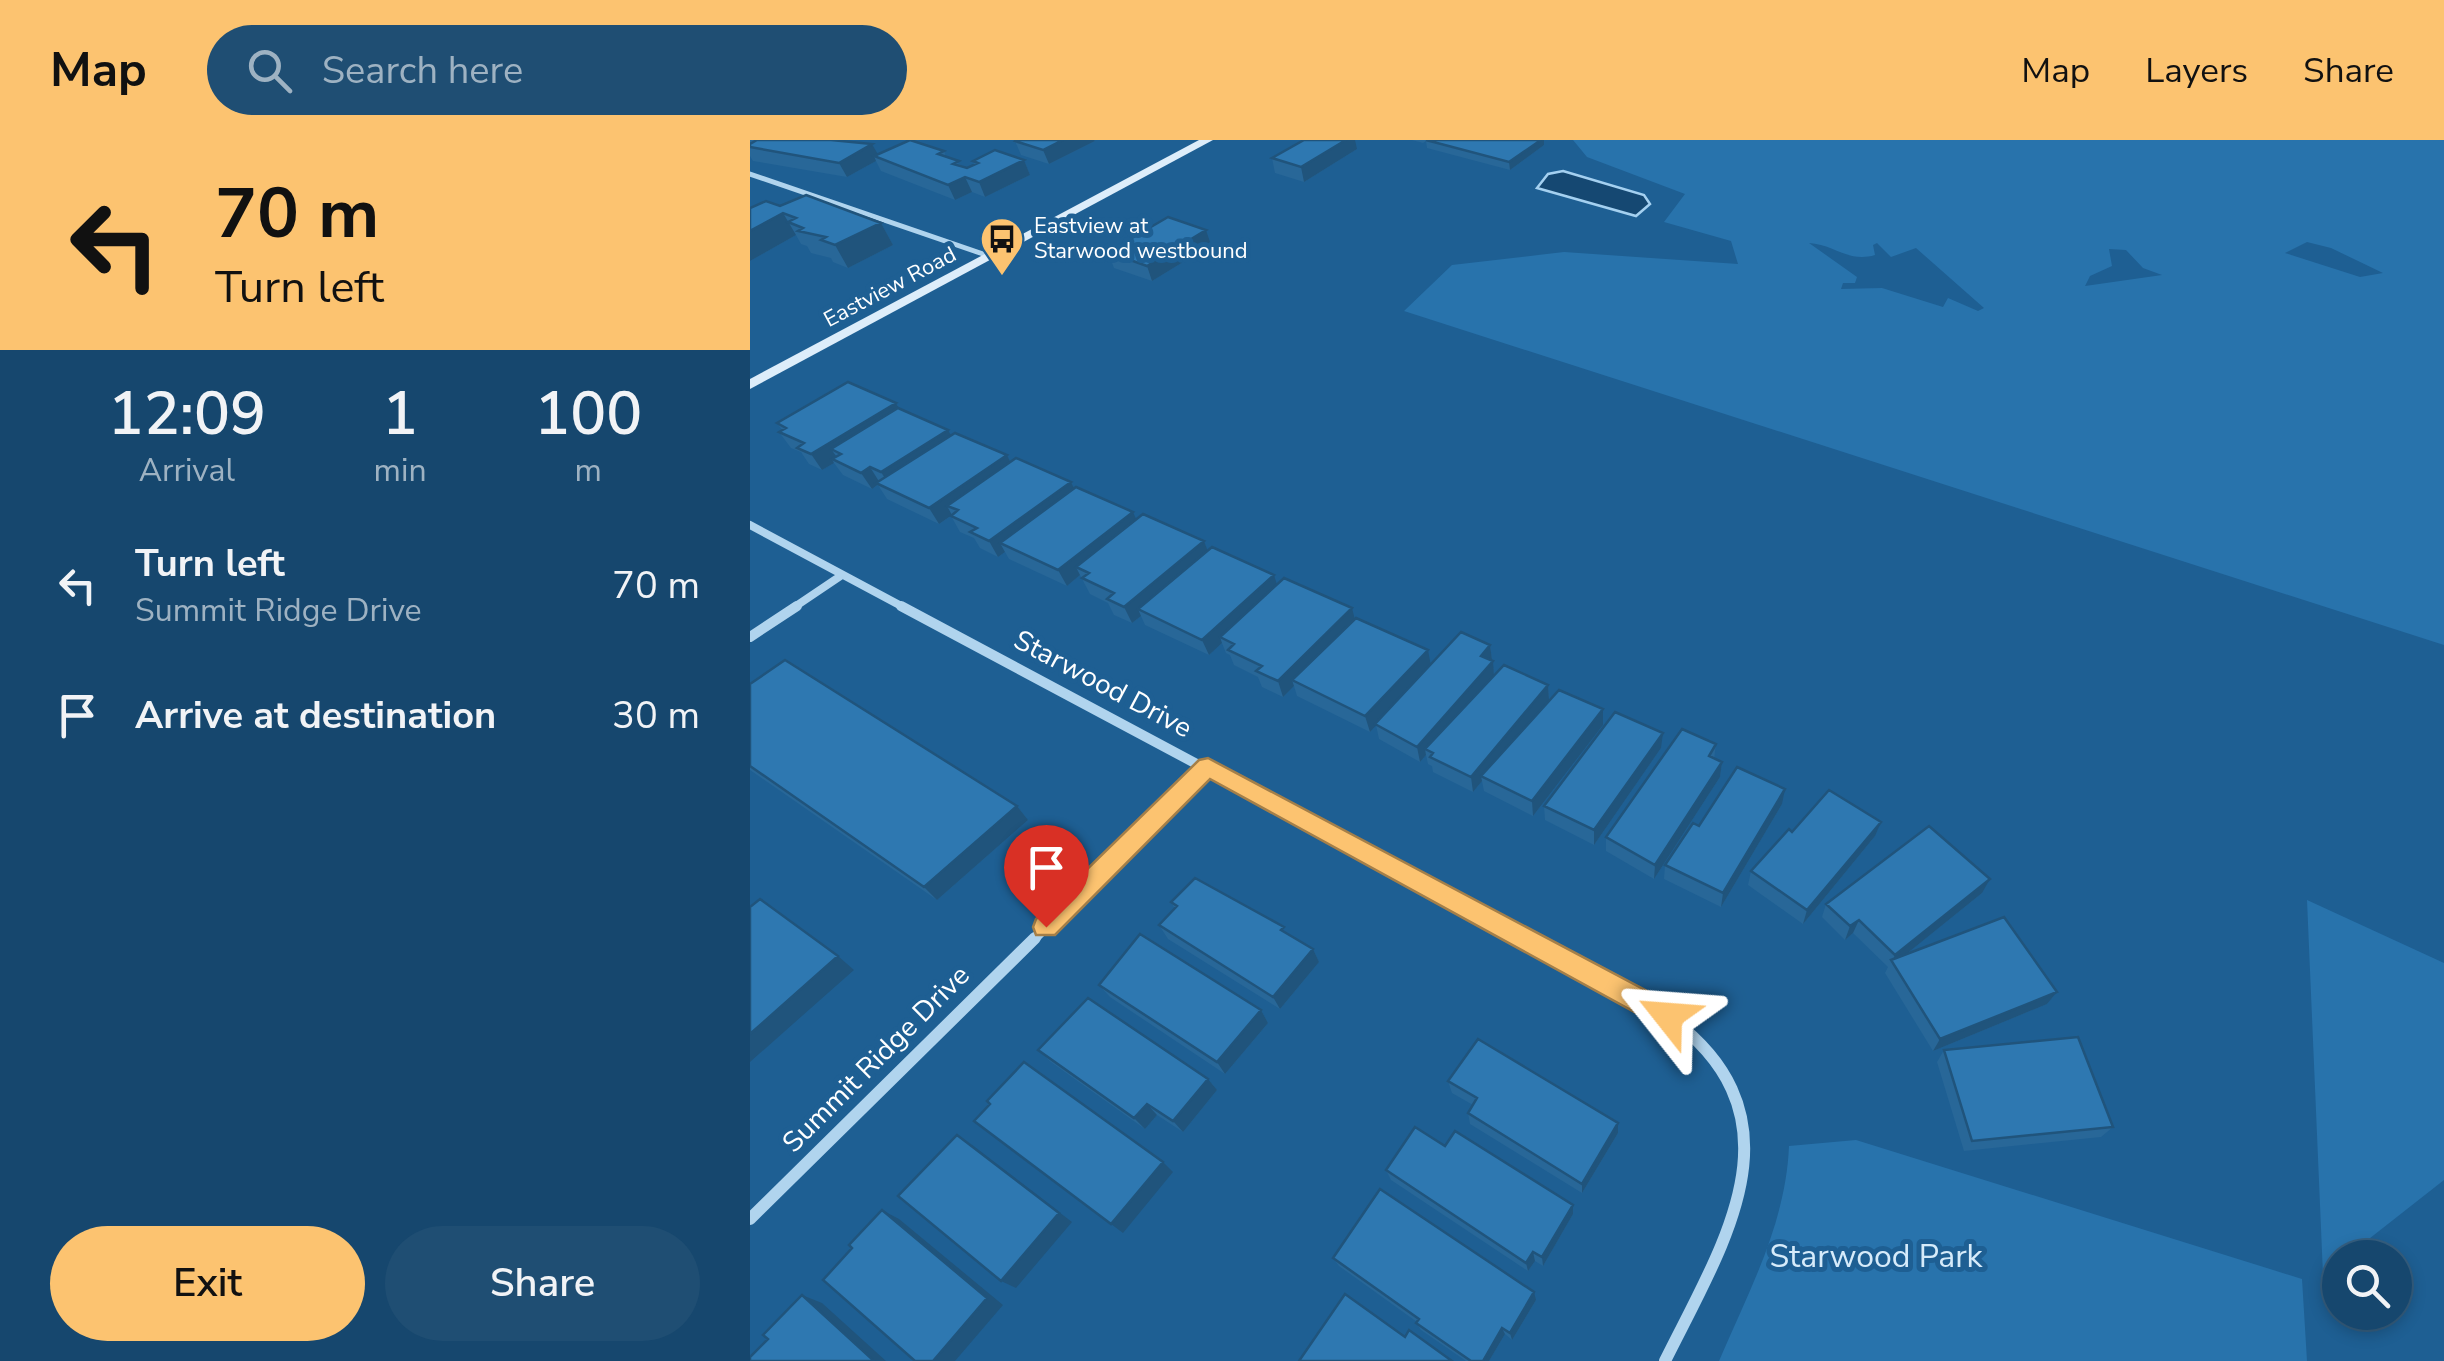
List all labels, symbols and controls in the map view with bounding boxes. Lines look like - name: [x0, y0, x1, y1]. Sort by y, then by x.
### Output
- search box: [207, 25, 907, 115]
- text: Map: [50, 37, 147, 103]
- icon: search: [242, 43, 297, 98]
- text: Search here: [322, 45, 523, 96]
- text: Map: [2021, 47, 2090, 94]
- text: Layers: [2145, 47, 2248, 94]
- text: Share: [2303, 47, 2394, 94]
- text: 70 m: [215, 166, 379, 262]
- icon: left: [50, 180, 180, 310]
- place label: Eastview at Starwood westbound: [1034, 211, 1248, 266]
- bus stop icon: Eastview at Starwood westbound: [979, 216, 1025, 277]
- street label: Eastview Road: [819, 239, 961, 335]
- text: Turn left: [215, 257, 384, 318]
- text: 12:09: [108, 373, 266, 455]
- text: 1: [382, 373, 418, 455]
- text: 100: [534, 373, 642, 455]
- text: Arrival: [139, 449, 235, 492]
- text: min: [374, 449, 427, 492]
- text: m: [575, 449, 602, 492]
- text: Turn left: [135, 538, 285, 589]
- icon: left: [50, 558, 105, 613]
- text: 70 m: [612, 560, 700, 611]
- text: Summit Ridge Drive: [135, 589, 422, 632]
- street label: Starwood Drive: [1007, 621, 1199, 747]
- icon: arrive: [50, 688, 105, 743]
- text: Arrive at destination: [135, 690, 496, 741]
- text: 30 m: [612, 690, 700, 741]
- pin: [1004, 825, 1089, 928]
- icon: arrive: [1019, 840, 1074, 895]
- street label: Summit Ridge Drive: [774, 957, 978, 1161]
- position arrow: [1616, 964, 1720, 1068]
- button: Exit: [50, 1226, 365, 1341]
- button: Share: [385, 1226, 700, 1341]
- park label: Starwood Park: [1769, 1235, 1984, 1278]
- map controls: [2322, 1240, 2412, 1330]
- button: search: [2322, 1240, 2412, 1330]

